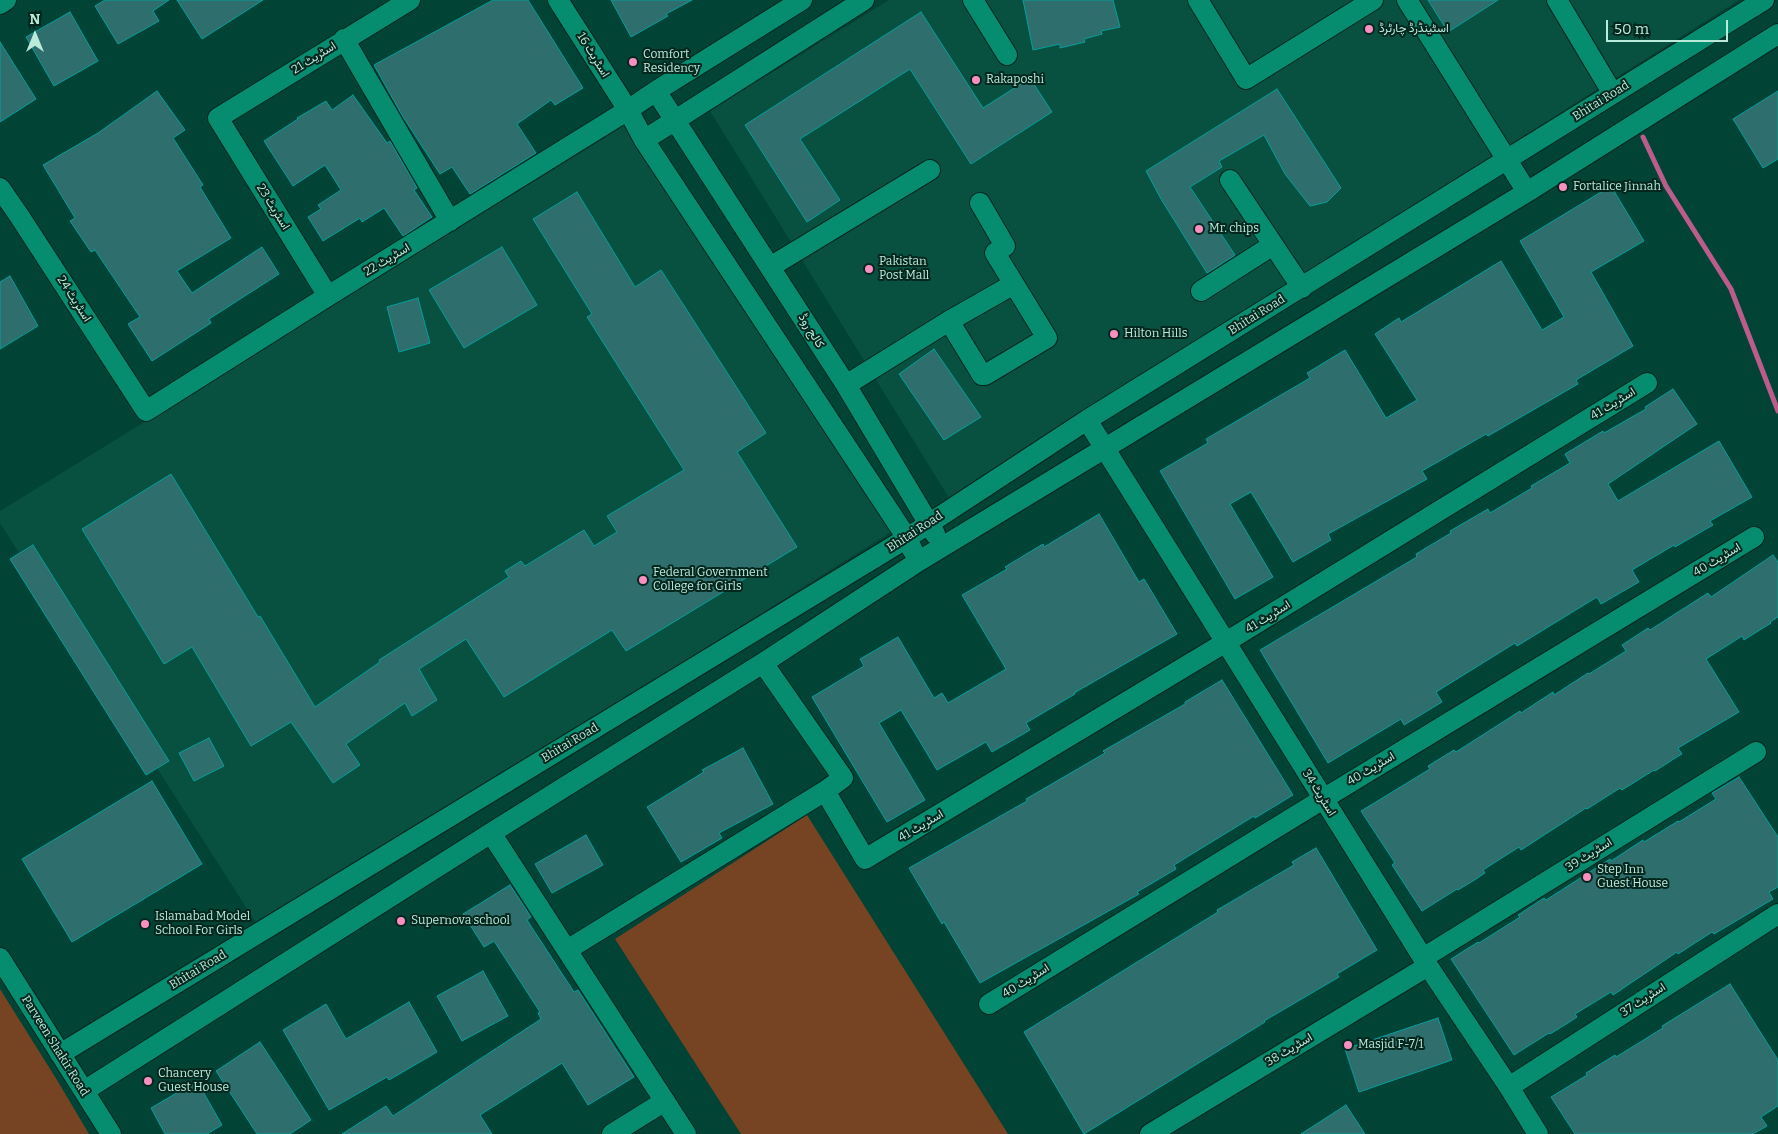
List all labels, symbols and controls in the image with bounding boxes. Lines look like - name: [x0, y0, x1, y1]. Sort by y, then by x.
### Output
- north arrow: [10, 10, 60, 60]
- scale bar: [1608, 10, 1730, 42]
- text: N: [30, 11, 40, 28]
- text: 50 m: [1614, 20, 1649, 38]
- place label: اسٹینڈرڈ چارٹرڈ: [1379, 22, 1449, 36]
- marker: اسٹینڈرڈ چارٹرڈ: [1363, 23, 1375, 35]
- street label: اسٹریٹ 16: [574, 30, 612, 80]
- street label: اسٹریٹ 21: [289, 39, 339, 77]
- place label: Comfort Residency: [643, 48, 700, 76]
- marker: Comfort Residency: [627, 56, 639, 68]
- place label: Rakaposhi: [986, 73, 1044, 87]
- marker: Rakaposhi: [970, 74, 982, 86]
- street label: Bhitai Road: [1570, 78, 1632, 124]
- place label: Fortalice Jinnah: [1573, 180, 1661, 194]
- street label: اسٹریٹ 23: [253, 181, 293, 233]
- marker: Fortalice Jinnah: [1557, 181, 1569, 193]
- place label: Mr. chips: [1209, 222, 1259, 236]
- marker: Mr. chips: [1193, 223, 1205, 235]
- street label: اسٹریٹ 22: [361, 241, 413, 279]
- place label: Pakistan Post Mall: [879, 255, 929, 283]
- marker: Pakistan Post Mall: [863, 263, 875, 275]
- street label: اسٹریٹ 24: [54, 273, 94, 325]
- street label: Bhitai Road: [1226, 292, 1288, 338]
- street label: کالج روڈ: [795, 311, 827, 351]
- place label: Hilton Hills: [1124, 327, 1187, 341]
- marker: Hilton Hills: [1108, 328, 1120, 340]
- street label: اسٹریٹ 41: [1588, 385, 1638, 423]
- street label: Bhitai Road: [884, 509, 946, 555]
- street label: اسٹریٹ 40: [1691, 540, 1743, 580]
- place label: Federal Government College for Girls: [653, 566, 768, 594]
- marker: Federal Government College for Girls: [637, 574, 649, 586]
- street label: اسٹریٹ 41: [1243, 598, 1293, 636]
- street label: Bhitai Road: [539, 720, 601, 766]
- street label: اسٹریٹ 40: [1345, 749, 1397, 789]
- street label: اسٹریٹ 34: [1299, 767, 1339, 819]
- street label: اسٹریٹ 41: [896, 807, 946, 845]
- street label: اسٹریٹ 39: [1563, 835, 1615, 875]
- place label: Step Inn Guest House: [1597, 863, 1668, 891]
- marker: Step Inn Guest House: [1581, 871, 1593, 883]
- place label: Islamabad Model School For Girls: [155, 910, 250, 938]
- place label: Supernova school: [411, 914, 510, 928]
- marker: Supernova school: [395, 915, 407, 927]
- marker: Islamabad Model School For Girls: [139, 918, 151, 930]
- street label: Bhitai Road: [167, 947, 229, 993]
- street label: اسٹریٹ 40: [1000, 961, 1052, 1001]
- street label: اسٹریٹ 37: [1618, 980, 1668, 1020]
- street label: Parveen Shakir Road: [18, 993, 92, 1099]
- street label: اسٹریٹ 38: [1263, 1030, 1315, 1070]
- place label: Masjid F-7/1: [1358, 1038, 1423, 1052]
- marker: Masjid F-7/1: [1342, 1039, 1354, 1051]
- place label: Chancery Guest House: [158, 1067, 229, 1095]
- marker: Chancery Guest House: [142, 1075, 154, 1087]

